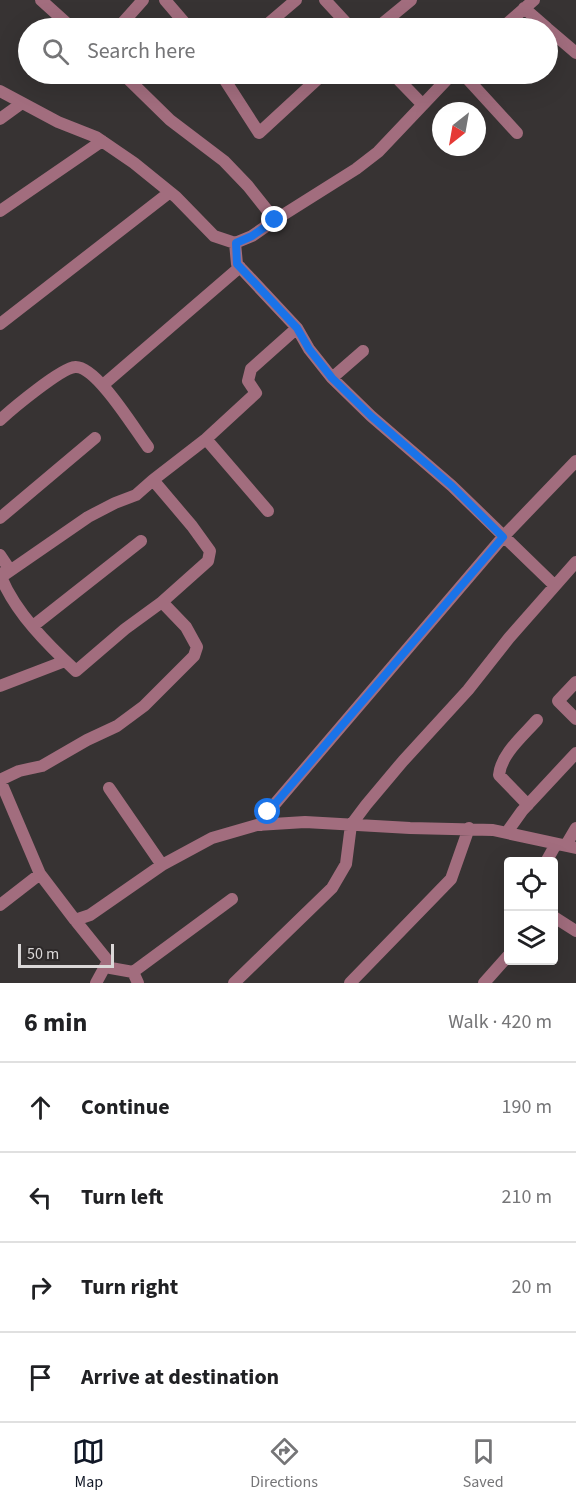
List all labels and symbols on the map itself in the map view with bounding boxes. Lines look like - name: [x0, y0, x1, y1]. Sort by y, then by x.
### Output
- north arrow: [432, 102, 486, 156]
- route end: [261, 206, 287, 232]
- route start: [254, 798, 280, 824]
- scale bar: [18, 941, 114, 968]

